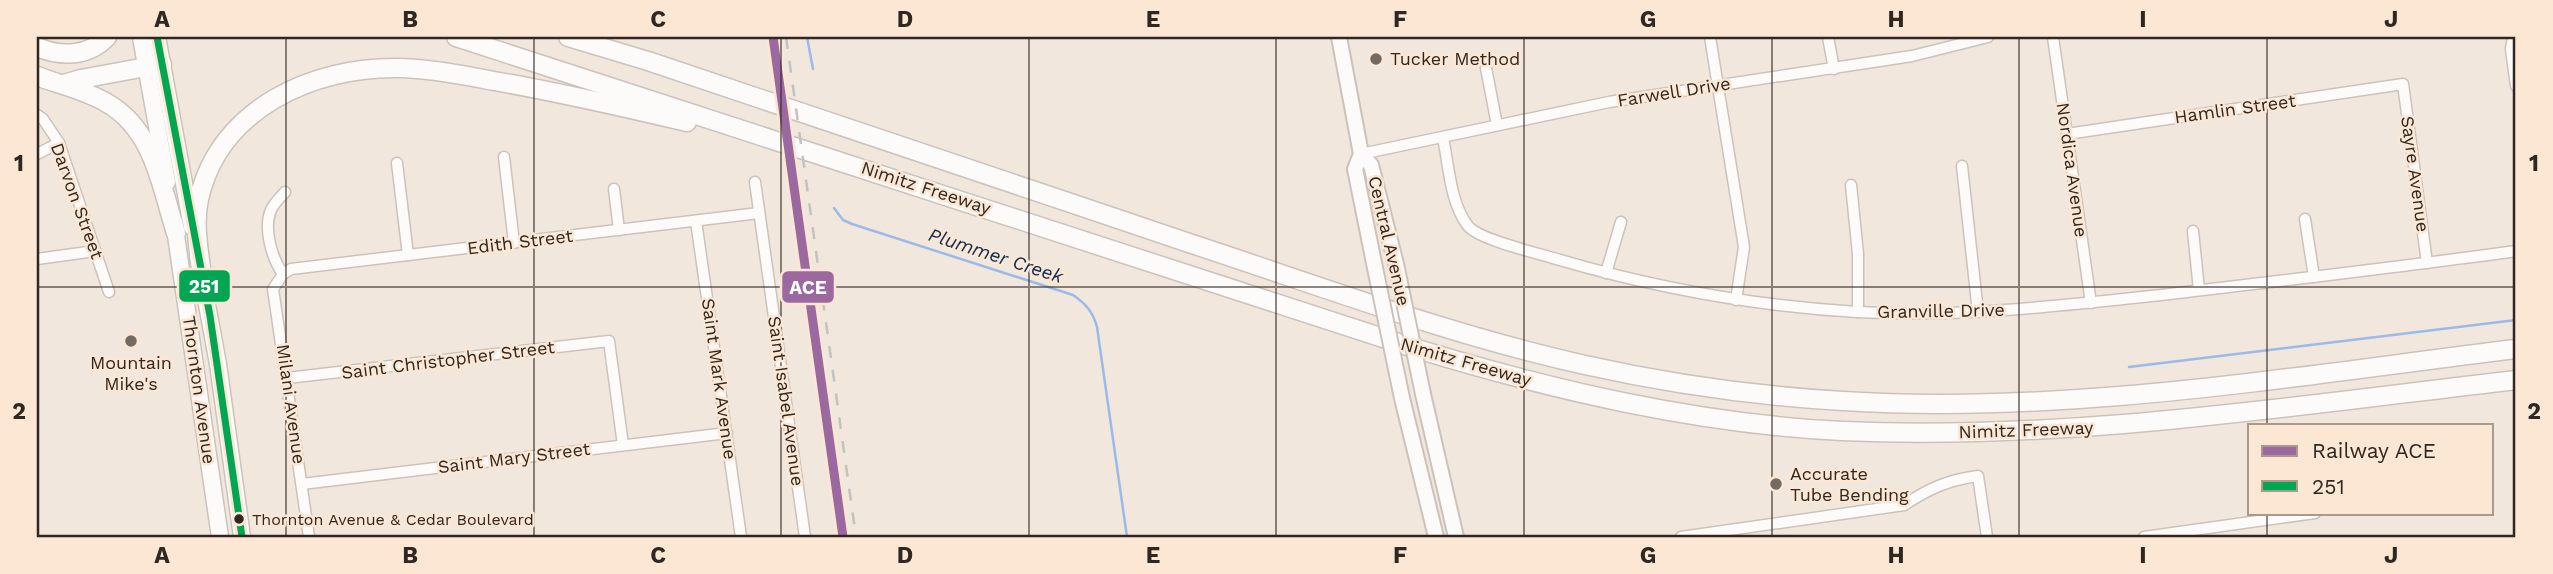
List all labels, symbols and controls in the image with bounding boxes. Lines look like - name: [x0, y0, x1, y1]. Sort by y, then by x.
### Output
- text: A: [154, 6, 170, 33]
- text: B: [402, 6, 418, 33]
- text: C: [650, 6, 666, 33]
- text: D: [897, 6, 913, 33]
- text: E: [1146, 6, 1160, 33]
- text: F: [1393, 6, 1407, 33]
- text: G: [1640, 6, 1656, 33]
- text: H: [1887, 6, 1905, 33]
- text: I: [2139, 6, 2147, 33]
- text: J: [2384, 6, 2398, 33]
- place label: Tucker Method: [1390, 48, 1520, 69]
- marker: Tucker Method: [1368, 51, 1384, 67]
- street label: Farwell Drive: [1616, 72, 1732, 111]
- street label: Hamlin Street: [2173, 90, 2297, 127]
- street label: Nordica Avenue: [2053, 101, 2092, 239]
- street label: Sayre Avenue: [2397, 115, 2434, 233]
- street label: Darvon Street: [47, 140, 108, 262]
- text: 1: [14, 150, 24, 177]
- text: 1: [2529, 150, 2539, 177]
- street label: Nimitz Freeway: [859, 157, 994, 219]
- street label: Central Avenue: [1364, 174, 1415, 308]
- water label: Plummer Creek: [926, 223, 1067, 288]
- street label: Edith Street: [466, 225, 574, 258]
- line badge: 251: [178, 269, 231, 303]
- line badge: ACE: [781, 270, 835, 304]
- text: 251: [189, 275, 219, 298]
- text: ACE: [789, 276, 827, 299]
- street label: Saint Mark Avenue: [698, 297, 741, 461]
- street label: Granville Drive: [1877, 299, 2005, 322]
- street label: Thornton Avenue: [179, 315, 220, 465]
- street label: Saint Isabel Avenue: [764, 315, 809, 487]
- marker: Mountain Mike's: [123, 333, 139, 349]
- street label: Nimitz Freeway: [1398, 333, 1535, 390]
- street label: Saint Christopher Street: [340, 336, 556, 383]
- street label: Milani Avenue: [273, 343, 310, 465]
- place label: Mountain Mike's: [90, 352, 172, 394]
- text: 2: [12, 398, 26, 425]
- text: 2: [2527, 398, 2541, 425]
- street label: Nimitz Freeway: [1958, 417, 2094, 442]
- legend: [2248, 424, 2494, 514]
- street label: Saint Mary Street: [437, 438, 592, 477]
- text: Railway ACE: [2312, 438, 2436, 463]
- place label: Accurate Tube Bending: [1790, 463, 1909, 505]
- text: 251: [2312, 474, 2345, 499]
- marker: Accurate Tube Bending: [1768, 476, 1784, 492]
- place label: Thornton Avenue & Cedar Boulevard: [252, 510, 534, 529]
- marker: Thornton Avenue & Cedar Boulevard: [232, 512, 246, 526]
- text: A: [154, 542, 170, 569]
- text: B: [402, 542, 418, 569]
- text: C: [650, 542, 666, 569]
- text: D: [897, 542, 913, 569]
- text: E: [1146, 542, 1160, 569]
- text: F: [1393, 542, 1407, 569]
- text: G: [1640, 542, 1656, 569]
- text: H: [1887, 542, 1905, 569]
- text: I: [2139, 542, 2147, 569]
- text: J: [2384, 542, 2398, 569]

